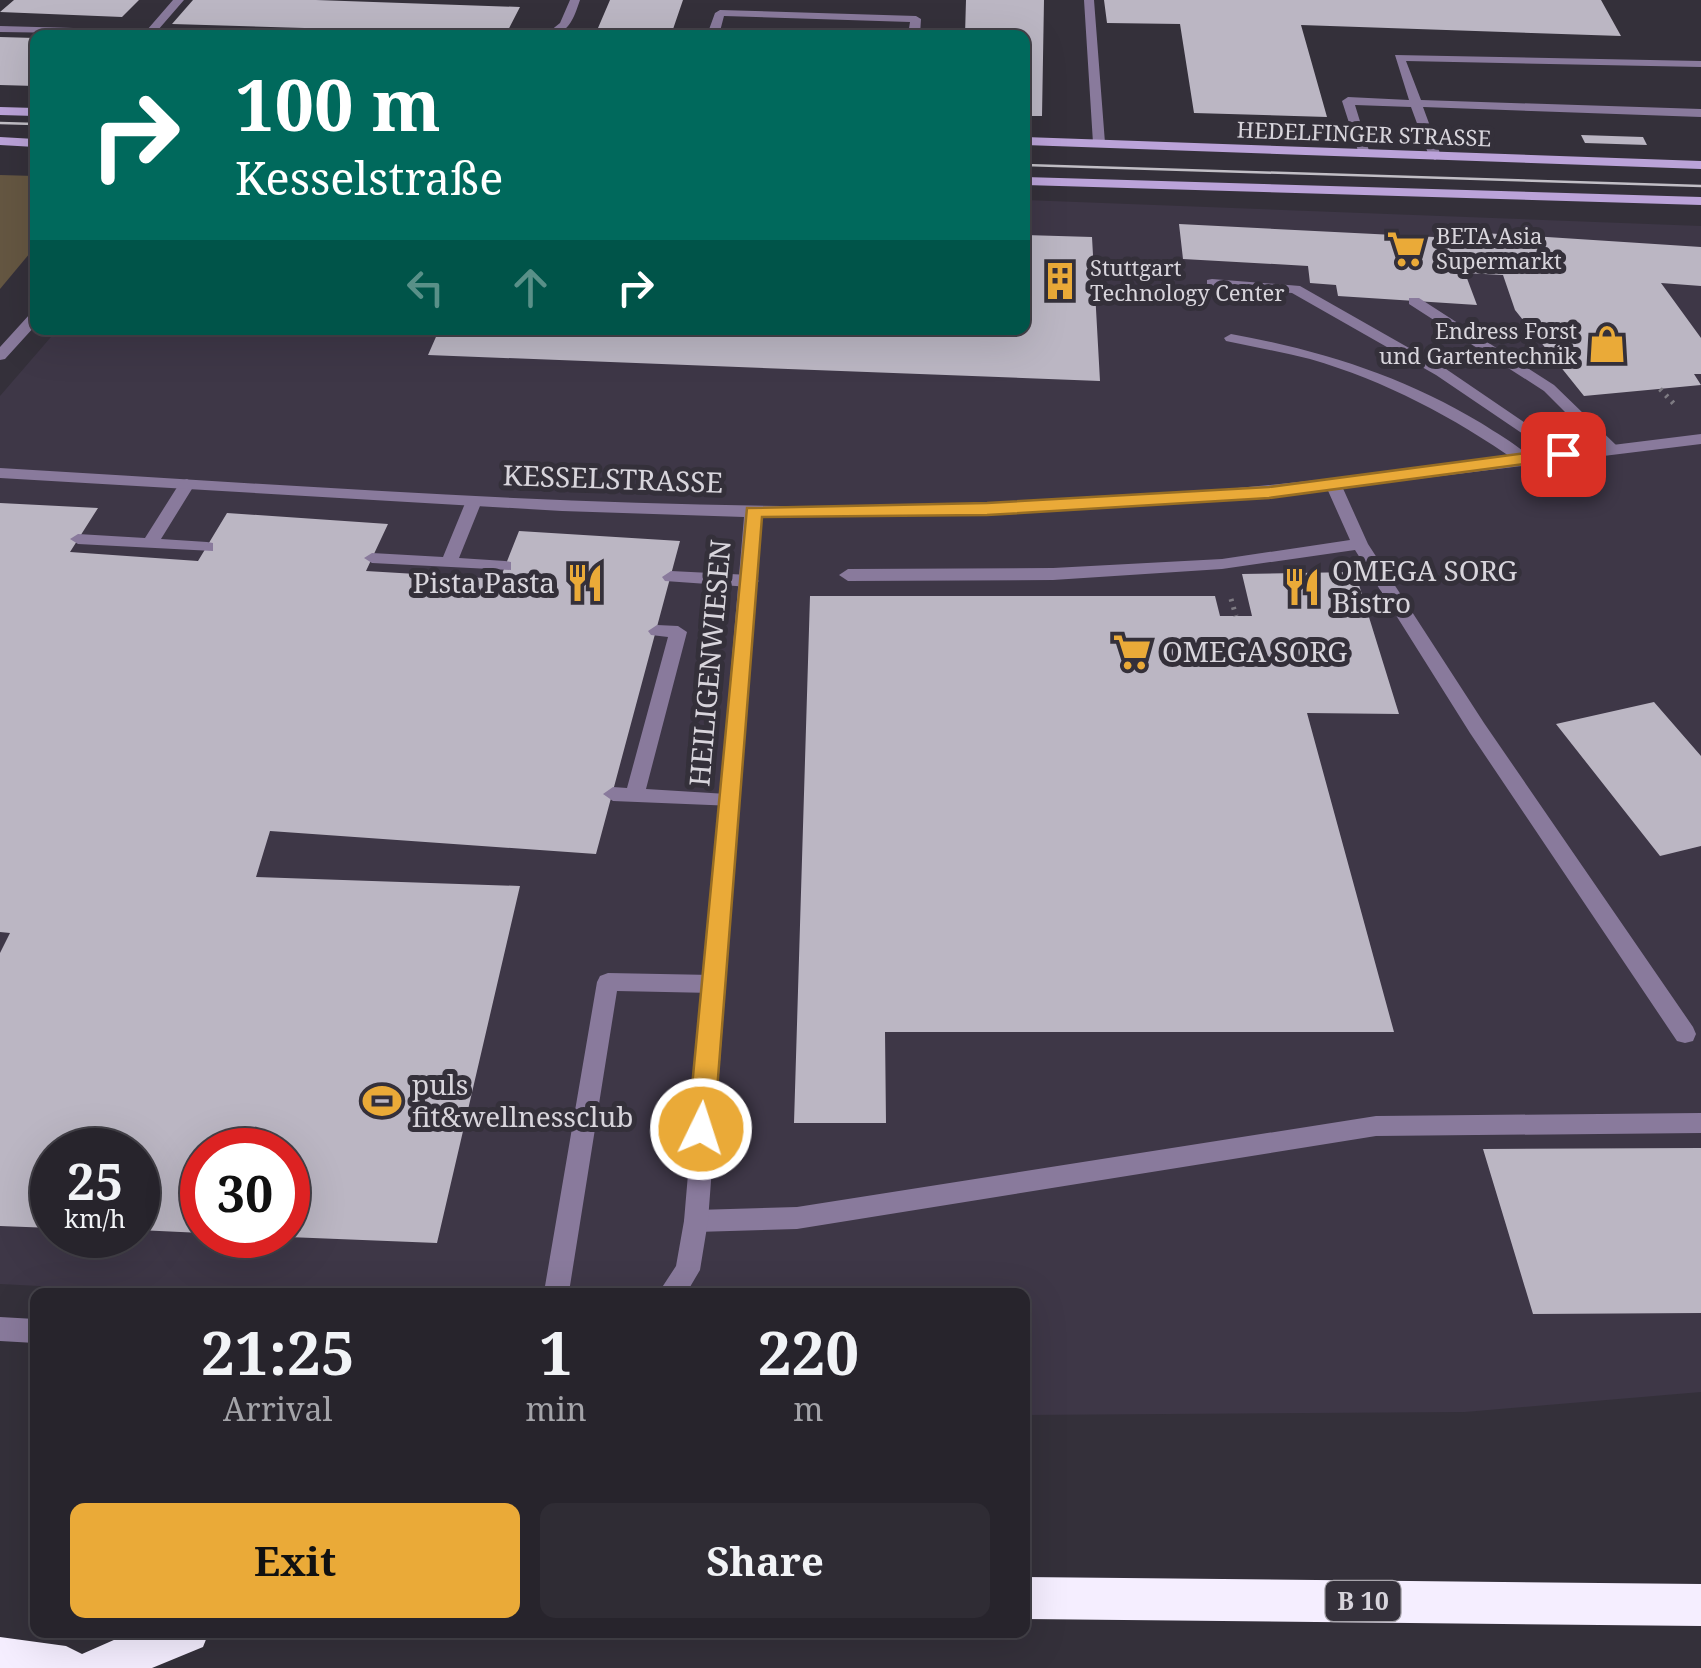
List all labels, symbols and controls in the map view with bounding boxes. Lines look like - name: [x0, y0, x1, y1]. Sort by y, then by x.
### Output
- text: 100 m: [235, 56, 441, 152]
- icon: right: [70, 70, 200, 200]
- street label: HEDELFINGER STRASSE: [1236, 114, 1492, 152]
- text: Kesselstraße: [235, 147, 503, 208]
- place label: BETA Asia Supermarkt: [1436, 220, 1562, 275]
- supermarket icon: BETA Asia Supermarkt: [1385, 228, 1427, 270]
- place label: Stuttgart Technology Center: [1090, 252, 1285, 307]
- icon: left: [398, 260, 453, 315]
- icon: ahead: [503, 260, 558, 315]
- icon: right: [608, 260, 663, 315]
- building icon: Stuttgart Technology Center: [1039, 260, 1081, 302]
- place label: Endress Forst und Gartentechnik: [1379, 315, 1577, 370]
- shop icon: Endress Forst und Gartentechnik: [1586, 323, 1628, 365]
- pin: [1521, 412, 1606, 497]
- icon: arrive: [1536, 427, 1591, 482]
- street label: KESSELSTRASSE: [502, 455, 724, 501]
- street label: HEILIGENWIESEN: [679, 538, 739, 788]
- place label: OMEGA SORG Bistro: [1332, 551, 1517, 621]
- restaurant icon: Pista Pasta: [564, 562, 606, 604]
- place label: Pista Pasta: [413, 563, 555, 601]
- restaurant icon: OMEGA SORG Bistro: [1281, 566, 1323, 608]
- supermarket icon: OMEGA SORG: [1111, 631, 1153, 673]
- place label: OMEGA SORG: [1162, 632, 1347, 670]
- place label: puls fit&wellnessclub: [412, 1065, 633, 1135]
- position arrow: [649, 1077, 753, 1181]
- sports icon: puls fit&wellnessclub: [361, 1080, 403, 1122]
- speed limit sign: 30: [180, 1128, 310, 1258]
- text: 25: [67, 1147, 123, 1215]
- text: km/h: [64, 1201, 126, 1235]
- text: 21:25: [201, 1311, 355, 1393]
- text: 1: [539, 1311, 573, 1393]
- text: 220: [757, 1311, 859, 1393]
- text: Arrival: [223, 1387, 332, 1430]
- text: min: [526, 1387, 587, 1430]
- text: m: [793, 1387, 823, 1430]
- button: Exit: [70, 1503, 520, 1618]
- button: Share: [540, 1503, 990, 1618]
- road number: B 10: [1326, 1581, 1400, 1621]

